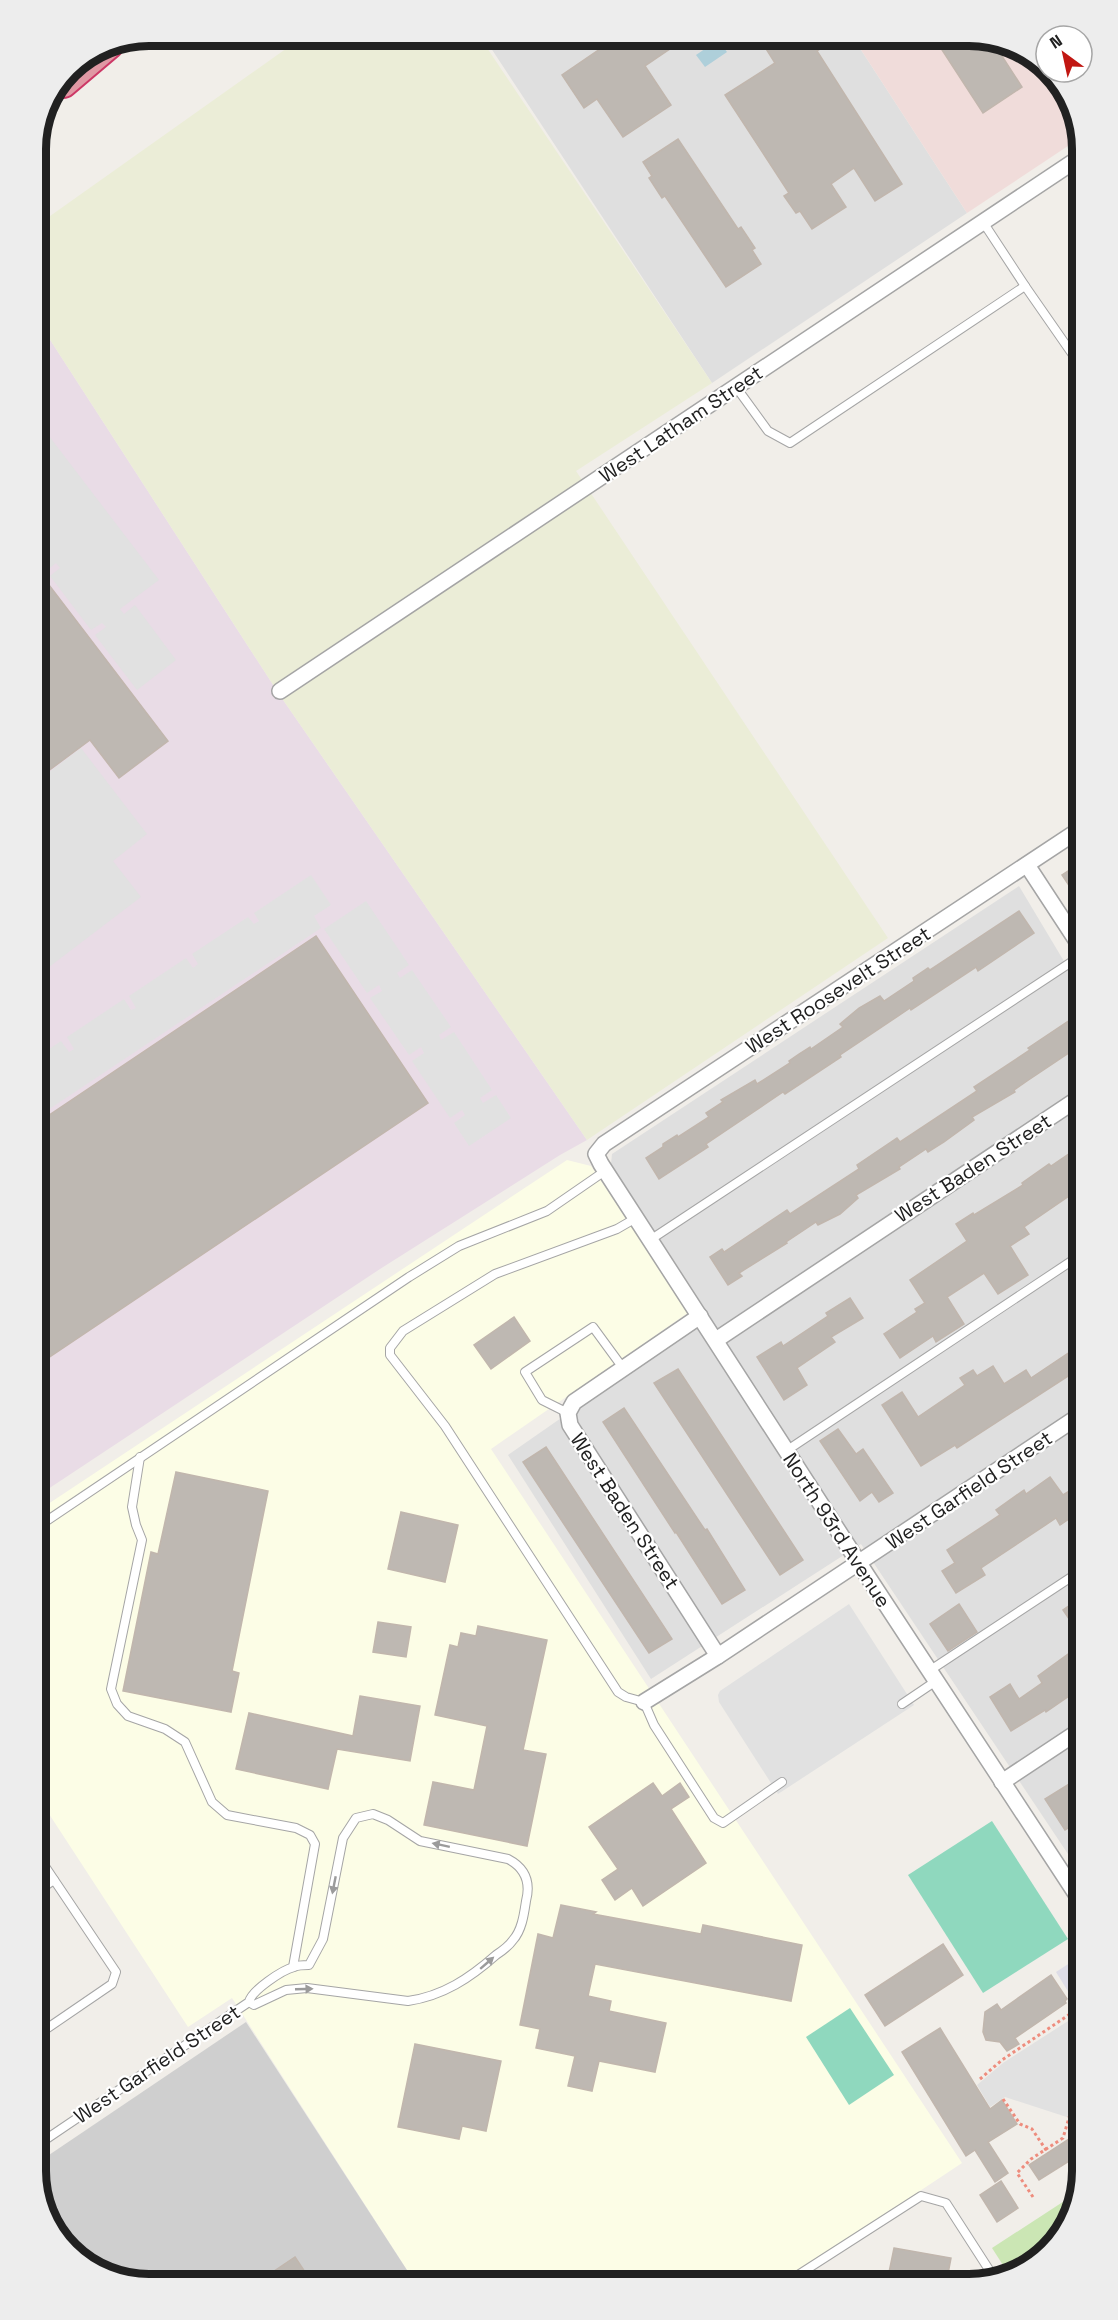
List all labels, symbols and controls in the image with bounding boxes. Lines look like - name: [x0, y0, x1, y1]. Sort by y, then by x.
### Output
- north arrow: [1034, 24, 1094, 84]
- text: N: [1046, 30, 1066, 54]
- street label: West Latham Street: [594, 360, 768, 488]
- street label: West Roosevelt Street: [741, 920, 935, 1060]
- street label: West Baden Street: [890, 1108, 1056, 1228]
- street label: West Garfield Street: [881, 1425, 1057, 1555]
- street label: West Baden Street: [565, 1428, 685, 1594]
- street label: North 93rd Avenue: [777, 1448, 897, 1612]
- one-way arrow: [431, 1840, 450, 1849]
- one-way arrow: [329, 1876, 338, 1895]
- one-way arrow: [479, 1957, 494, 1970]
- one-way arrow: [294, 1984, 313, 1994]
- street label: West Garfield Street: [69, 1999, 245, 2129]

